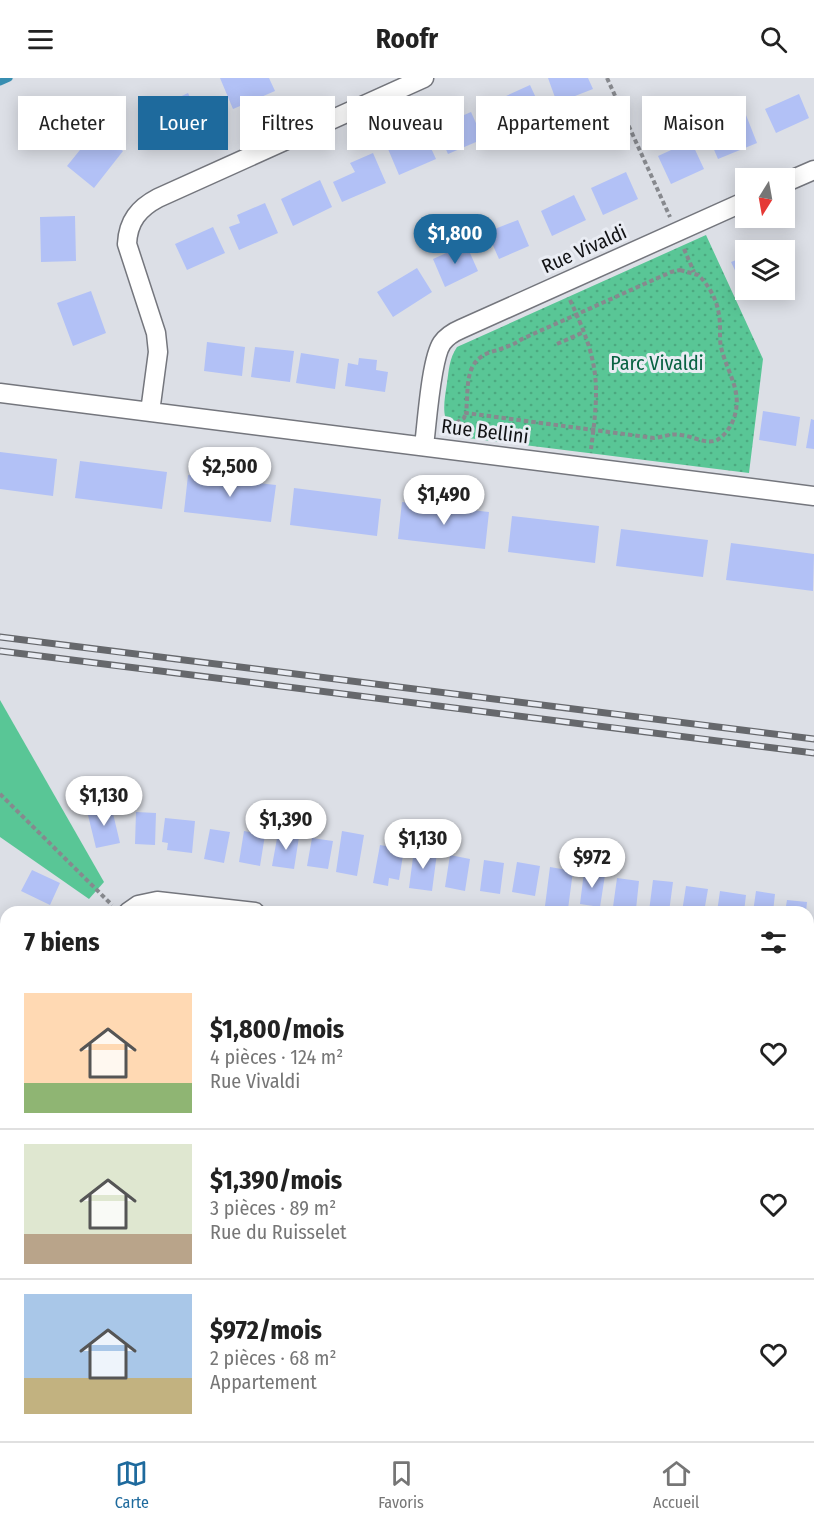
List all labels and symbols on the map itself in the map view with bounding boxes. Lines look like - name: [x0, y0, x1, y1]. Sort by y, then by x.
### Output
- north arrow: [735, 168, 795, 228]
- pin: $1,800: [406, 214, 504, 265]
- street label: Rue Vivaldi: [538, 220, 630, 278]
- park label: Parc Vivaldi: [610, 351, 704, 375]
- street label: Rue Bellini: [440, 414, 530, 448]
- pin: $2,500: [181, 447, 279, 498]
- pin: $1,490: [395, 475, 493, 526]
- pin: $1,130: [55, 776, 153, 827]
- pin: $1,390: [237, 800, 335, 851]
- pin: $1,130: [374, 819, 472, 870]
- pin: $972: [556, 838, 628, 889]

